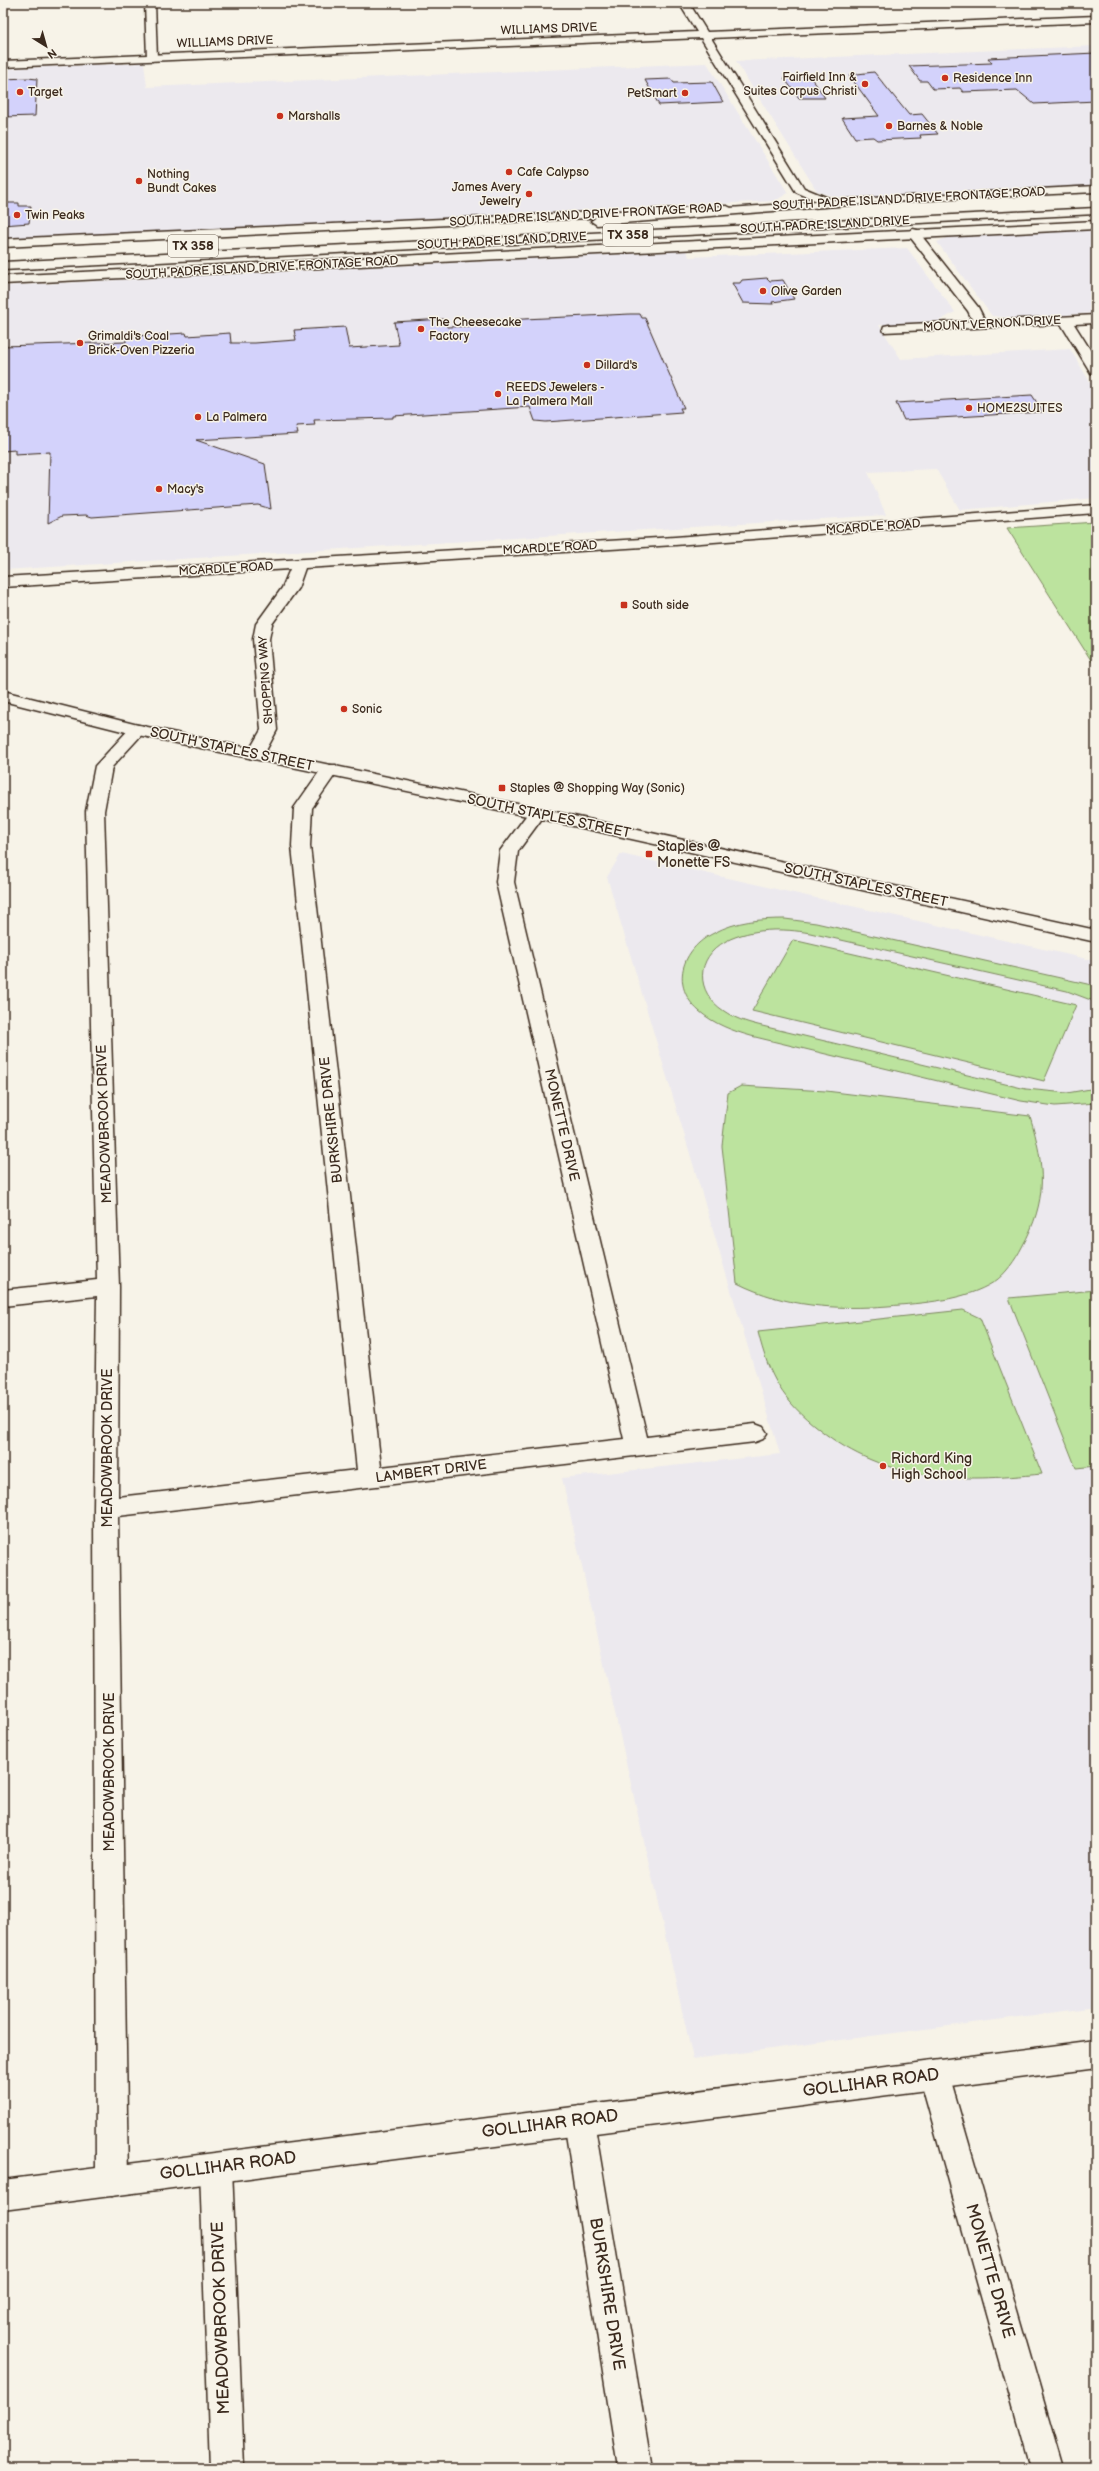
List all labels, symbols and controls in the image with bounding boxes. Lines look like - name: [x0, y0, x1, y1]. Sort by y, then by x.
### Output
- street label: WILLIAMS DRIVE: [500, 20, 598, 38]
- north arrow: [26, 26, 66, 66]
- street label: WILLIAMS DRIVE: [176, 33, 274, 51]
- text: N: [45, 46, 59, 61]
- place label: Fairfield Inn & Suites Corpus Christi: [744, 70, 857, 99]
- place label: Residence Inn: [953, 71, 1032, 86]
- marker: Residence Inn: [940, 73, 950, 83]
- marker: Fairfield Inn & Suites Corpus Christi: [860, 79, 870, 89]
- place label: Target: [28, 85, 63, 100]
- place label: PetSmart: [627, 86, 677, 101]
- marker: Target: [15, 87, 25, 97]
- marker: PetSmart: [680, 88, 690, 98]
- place label: Marshalls: [288, 109, 340, 124]
- marker: Marshalls: [275, 111, 285, 121]
- place label: Barnes & Noble: [897, 119, 983, 134]
- marker: Barnes & Noble: [884, 121, 894, 131]
- place label: Cafe Calypso: [517, 165, 589, 180]
- place label: Nothing Bundt Cakes: [147, 167, 217, 196]
- marker: Cafe Calypso: [504, 167, 514, 177]
- marker: Nothing Bundt Cakes: [134, 176, 144, 186]
- place label: James Avery Jewelry: [452, 180, 522, 209]
- street label: SOUTH PADRE ISLAND DRIVE FRONTAGE ROAD: [772, 184, 1046, 214]
- marker: James Avery Jewelry: [524, 189, 534, 199]
- street label: SOUTH PADRE ISLAND DRIVE FRONTAGE ROAD: [449, 200, 723, 230]
- place label: Twin Peaks: [25, 208, 85, 223]
- marker: Twin Peaks: [12, 210, 22, 220]
- street label: SOUTH PADRE ISLAND DRIVE: [740, 213, 910, 237]
- road number: TX 358: [603, 224, 653, 246]
- street label: SOUTH PADRE ISLAND DRIVE: [417, 229, 587, 253]
- road number: TX 358: [168, 235, 218, 257]
- street label: SOUTH PADRE ISLAND DRIVE FRONTAGE ROAD: [125, 253, 399, 283]
- place label: Olive Garden: [771, 284, 842, 299]
- marker: Olive Garden: [758, 286, 768, 296]
- street label: MOUNT VERNON DRIVE: [923, 313, 1061, 335]
- place label: The Cheesecake Factory: [429, 315, 521, 344]
- marker: The Cheesecake Factory: [416, 324, 426, 334]
- place label: Grimaldi's Coal Brick-Oven Pizzeria: [88, 329, 195, 358]
- marker: Grimaldi's Coal Brick-Oven Pizzeria: [75, 338, 85, 348]
- place label: Dillard's: [595, 358, 637, 373]
- marker: Dillard's: [582, 360, 592, 370]
- place label: REEDS Jewelers - La Palmera Mall: [506, 380, 604, 409]
- marker: REEDS Jewelers - La Palmera Mall: [493, 389, 503, 399]
- place label: HOME2SUITES: [977, 401, 1062, 416]
- marker: HOME2SUITES: [964, 403, 974, 413]
- place label: La Palmera: [206, 410, 267, 425]
- marker: La Palmera: [193, 412, 203, 422]
- place label: Macy's: [167, 482, 204, 497]
- marker: Macy's: [154, 484, 164, 494]
- street label: MCARDLE ROAD: [825, 516, 921, 538]
- street label: MCARDLE ROAD: [502, 538, 598, 558]
- street label: MCARDLE ROAD: [178, 559, 274, 579]
- place label: South side: [632, 598, 689, 613]
- marker: South side: [619, 600, 629, 610]
- street label: SHOPPING WAY: [255, 635, 277, 724]
- place label: Sonic: [352, 702, 382, 717]
- marker: Sonic: [339, 704, 349, 714]
- street label: SOUTH STAPLES STREET: [149, 723, 316, 775]
- place label: Staples @ Shopping Way (Sonic): [510, 781, 685, 796]
- marker: Staples @ Shopping Way (Sonic): [497, 783, 507, 793]
- street label: SOUTH STAPLES STREET: [466, 790, 633, 842]
- place label: Staples @ Monette FS: [657, 838, 730, 871]
- marker: Staples @ Monette FS: [644, 849, 654, 859]
- street label: SOUTH STAPLES STREET: [783, 859, 950, 911]
- street label: MEADOWBROOK DRIVE: [93, 1044, 115, 1204]
- street label: BURKSHIRE DRIVE: [316, 1056, 346, 1184]
- street label: MONETTE DRIVE: [541, 1067, 583, 1183]
- street label: MEADOWBROOK DRIVE: [99, 1369, 116, 1527]
- place label: Richard King High School: [891, 1450, 972, 1483]
- street label: LAMBERT DRIVE: [374, 1456, 488, 1486]
- marker: Richard King High School: [878, 1461, 888, 1471]
- street label: MEADOWBROOK DRIVE: [101, 1693, 118, 1851]
- street label: GOLLIHAR ROAD: [802, 2065, 940, 2101]
- street label: GOLLIHAR ROAD: [481, 2106, 619, 2142]
- street label: GOLLIHAR ROAD: [159, 2148, 297, 2184]
- street label: MONETTE DRIVE: [961, 2201, 1019, 2341]
- street label: BURKSHIRE DRIVE: [585, 2216, 629, 2372]
- street label: MEADOWBROOK DRIVE: [208, 2221, 234, 2415]

